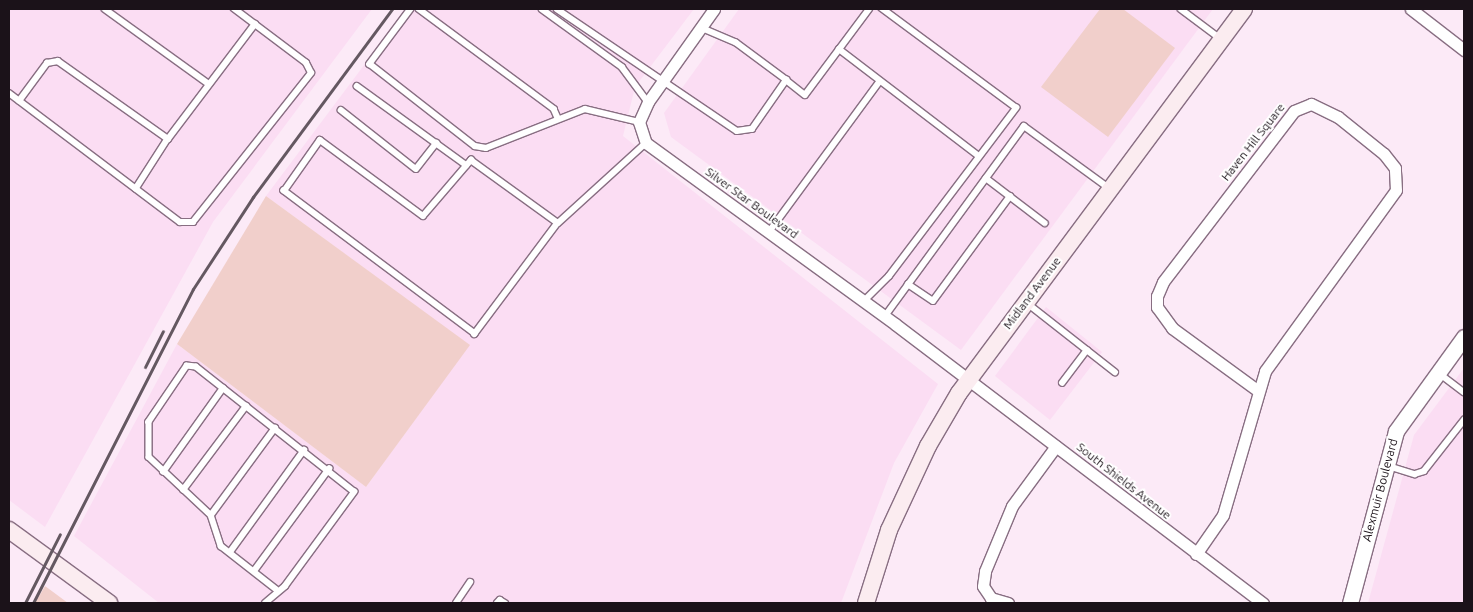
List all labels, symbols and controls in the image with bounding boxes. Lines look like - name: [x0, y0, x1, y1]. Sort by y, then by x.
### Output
- street label: Haven Hill Square: [1218, 100, 1288, 184]
- street label: Silver Star Boulevard: [703, 164, 801, 242]
- street label: Midland Avenue: [1000, 254, 1064, 332]
- street label: Alexmuir Boulevard: [1359, 437, 1401, 543]
- street label: South Shields Avenue: [1074, 440, 1174, 522]

